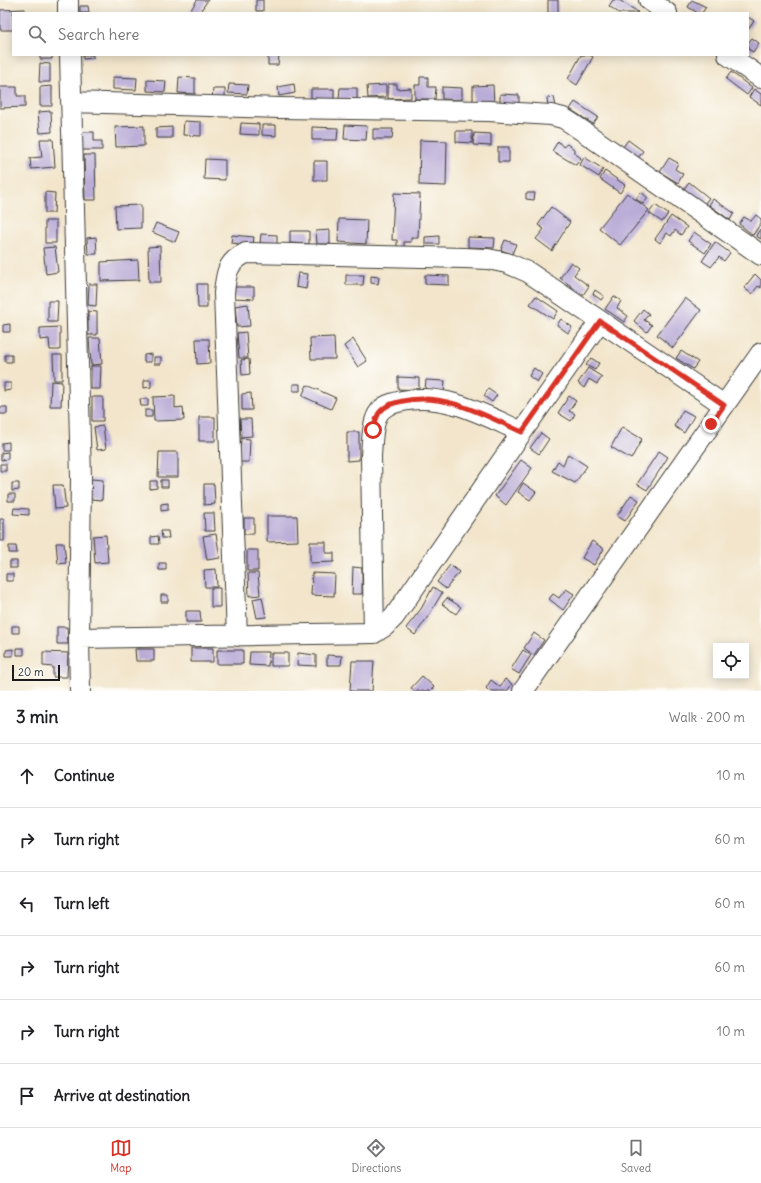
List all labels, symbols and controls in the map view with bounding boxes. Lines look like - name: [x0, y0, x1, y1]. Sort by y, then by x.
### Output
- search box: [12, 12, 749, 56]
- icon: search: [26, 23, 48, 45]
- text: Search here: [58, 25, 139, 44]
- route end: [702, 415, 720, 433]
- route start: [364, 421, 382, 439]
- map controls: [713, 643, 749, 679]
- button: locate: [713, 643, 749, 679]
- scale bar: [12, 663, 60, 682]
- text: 20 m: [18, 665, 44, 679]
- text: 3 min: [16, 706, 58, 728]
- text: Walk · 200 m: [669, 709, 745, 726]
- icon: ahead: [16, 765, 38, 787]
- text: Continue: [54, 766, 115, 785]
- text: 10 m: [717, 767, 745, 784]
- icon: right: [16, 829, 38, 851]
- text: Turn right: [54, 830, 119, 849]
- text: 60 m: [714, 831, 745, 848]
- icon: left: [16, 893, 38, 915]
- text: Turn left: [54, 894, 109, 913]
- text: 60 m: [714, 895, 745, 912]
- icon: right: [16, 957, 38, 979]
- text: Turn right: [54, 958, 119, 977]
- text: 60 m: [714, 959, 745, 976]
- icon: right: [16, 1021, 38, 1043]
- text: Turn right: [54, 1022, 119, 1041]
- text: 10 m: [717, 1023, 745, 1040]
- icon: arrive: [16, 1085, 38, 1107]
- text: Arrive at destination: [54, 1086, 190, 1105]
- tab: Map: [110, 1137, 132, 1175]
- tab: Directions: [352, 1137, 401, 1175]
- tab: Saved: [621, 1137, 651, 1175]

